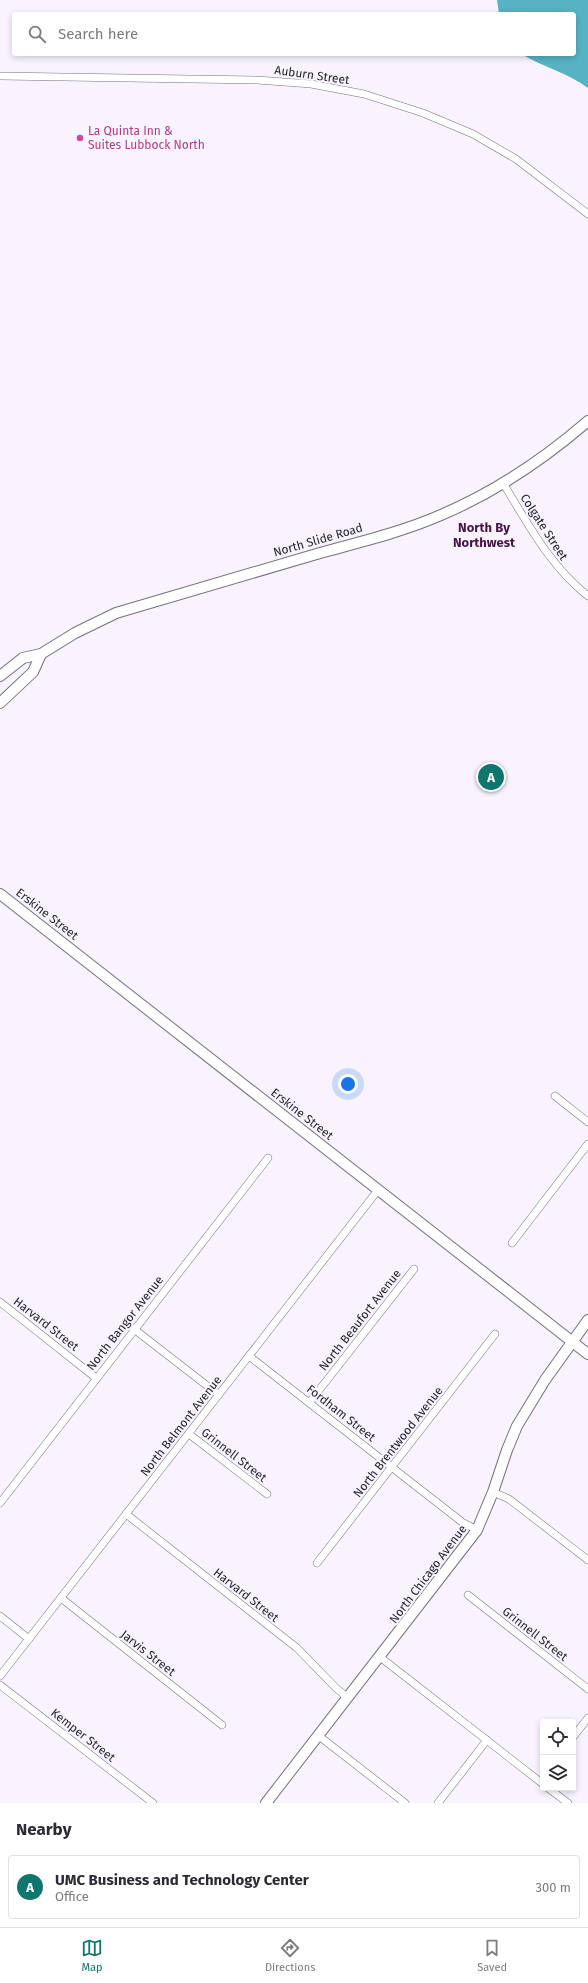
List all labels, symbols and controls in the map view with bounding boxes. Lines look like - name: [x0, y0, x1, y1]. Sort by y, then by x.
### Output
- search box: [12, 12, 576, 56]
- icon: search: [26, 23, 48, 45]
- text: Search here: [58, 25, 138, 43]
- street label: Auburn Street: [274, 63, 351, 87]
- place label: La Quinta Inn & Suites Lubbock North: [88, 124, 205, 152]
- marker: La Quinta Inn & Suites Lubbock North: [75, 133, 85, 143]
- street label: Colgate Street: [517, 491, 571, 563]
- district label: North By Northwest: [453, 520, 516, 550]
- street label: North Slide Road: [272, 521, 364, 559]
- pin: A: [478, 762, 504, 792]
- street label: Erskine Street: [13, 885, 81, 943]
- your location: [338, 1074, 358, 1094]
- street label: Erskine Street: [268, 1085, 336, 1143]
- street label: North Beaufort Avenue: [316, 1267, 404, 1373]
- street label: North Bangor Avenue: [84, 1273, 166, 1373]
- street label: Harvard Street: [11, 1294, 82, 1354]
- street label: North Belmont Avenue: [137, 1373, 225, 1479]
- street label: Fordham Street: [304, 1382, 379, 1445]
- street label: North Brentwood Avenue: [350, 1384, 446, 1500]
- street label: Grinnell Street: [199, 1425, 270, 1485]
- street label: North Chicago Avenue: [386, 1522, 470, 1626]
- street label: Harvard Street: [211, 1565, 282, 1625]
- street label: Grinnell Street: [500, 1604, 571, 1664]
- street label: Jarvis Street: [118, 1627, 179, 1679]
- street label: Kemper Street: [48, 1706, 118, 1765]
- map controls: [540, 1719, 576, 1791]
- button: locate: [540, 1719, 576, 1755]
- button: layers: [540, 1755, 576, 1791]
- text: Nearby: [16, 1819, 71, 1840]
- text: UMC Business and Technology Center: [55, 1871, 309, 1889]
- text: A: [26, 1880, 34, 1895]
- text: 300 m: [535, 1880, 571, 1895]
- text: Office: [55, 1889, 89, 1904]
- tab: Map: [81, 1937, 103, 1974]
- tab: Directions: [265, 1937, 315, 1974]
- tab: Saved: [477, 1937, 507, 1974]

